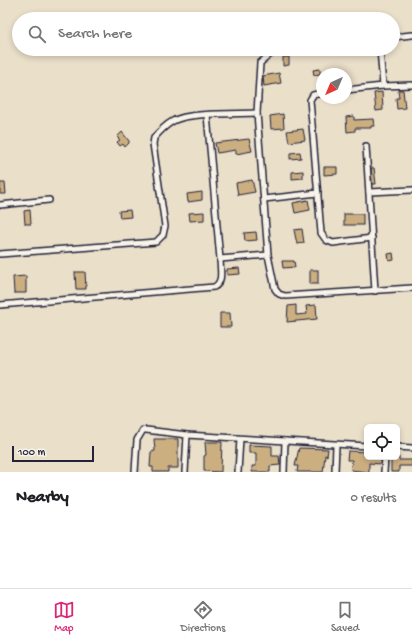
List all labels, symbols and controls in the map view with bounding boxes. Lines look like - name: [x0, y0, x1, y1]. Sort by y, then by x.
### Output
- search box: [12, 12, 400, 56]
- icon: search: [26, 23, 48, 45]
- text: Search here: [58, 25, 132, 43]
- north arrow: [316, 68, 352, 104]
- map controls: [364, 424, 400, 460]
- button: locate: [364, 424, 400, 460]
- scale bar: [12, 444, 94, 463]
- text: 100 m: [18, 447, 45, 459]
- text: Nearby: [16, 488, 69, 508]
- text: 0 results: [350, 491, 396, 506]
- tab: Map: [53, 599, 75, 635]
- tab: Directions: [181, 599, 225, 635]
- tab: Saved: [331, 599, 359, 635]

